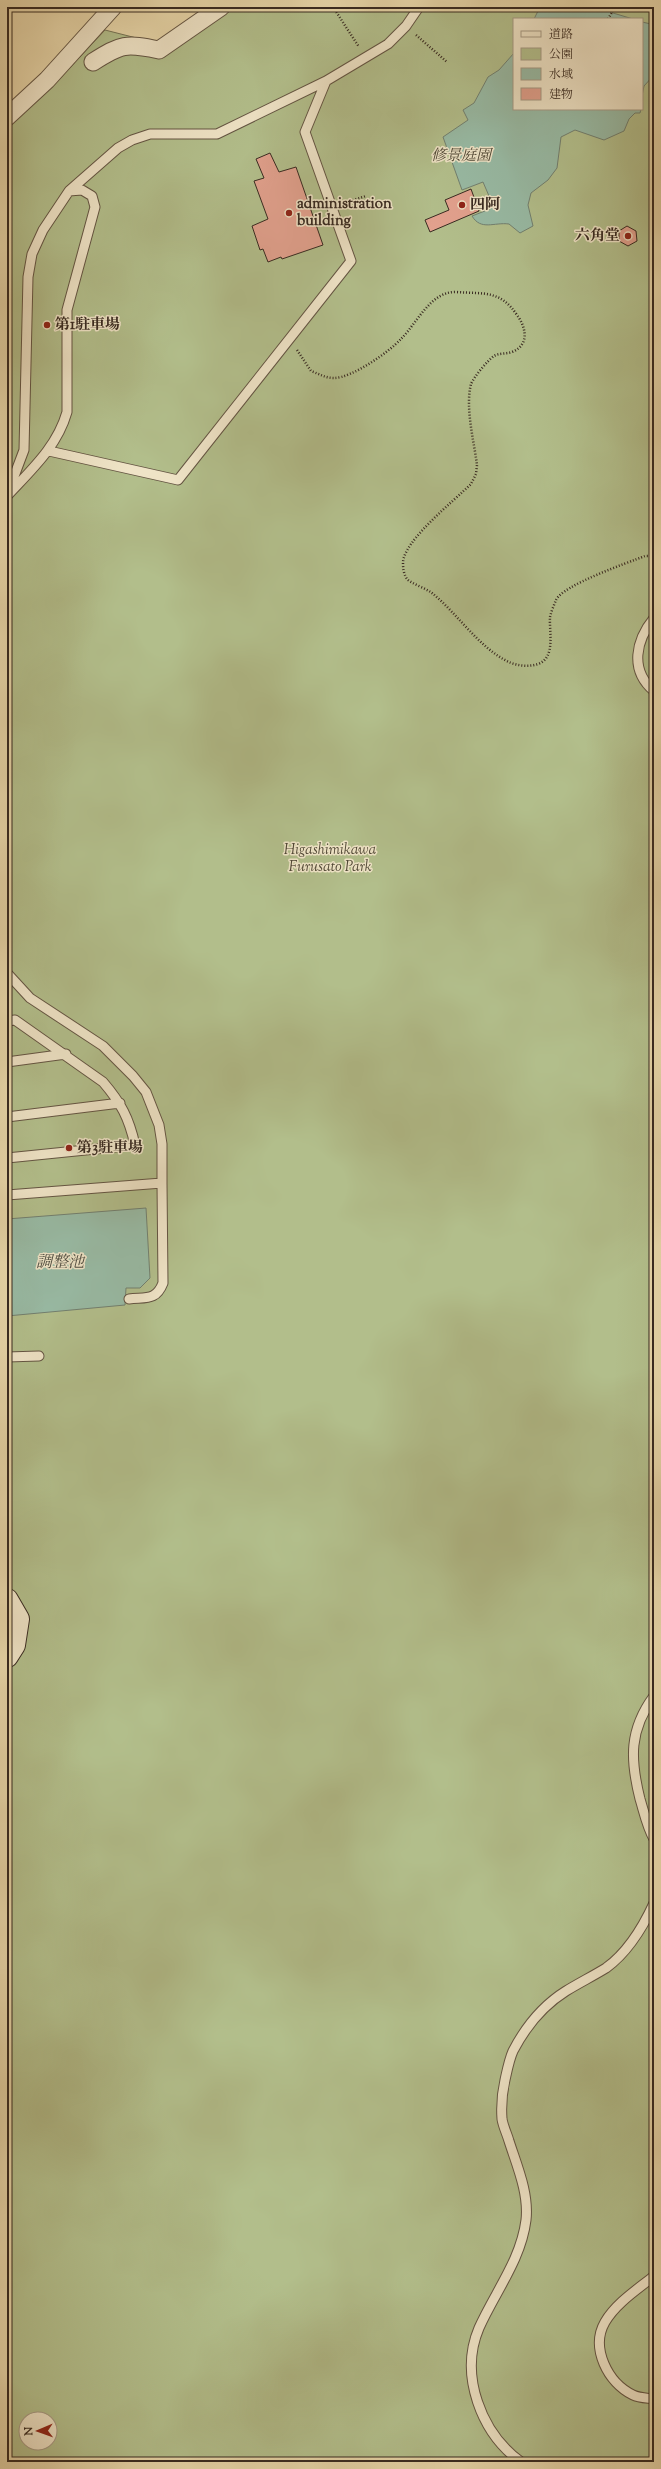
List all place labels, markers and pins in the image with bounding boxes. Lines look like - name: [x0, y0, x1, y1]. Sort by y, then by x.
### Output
- place label: administration building: [296, 194, 392, 232]
- place label: 四阿: [470, 195, 500, 216]
- marker: 四阿: [457, 200, 467, 210]
- marker: administration building: [284, 208, 294, 218]
- place label: 六角堂: [575, 226, 620, 247]
- marker: 六角堂: [623, 231, 633, 241]
- place label: 第1駐車場: [55, 315, 120, 336]
- marker: 第1駐車場: [42, 320, 52, 330]
- place label: 第3駐車場: [77, 1138, 143, 1159]
- marker: 第3駐車場: [64, 1143, 74, 1153]

